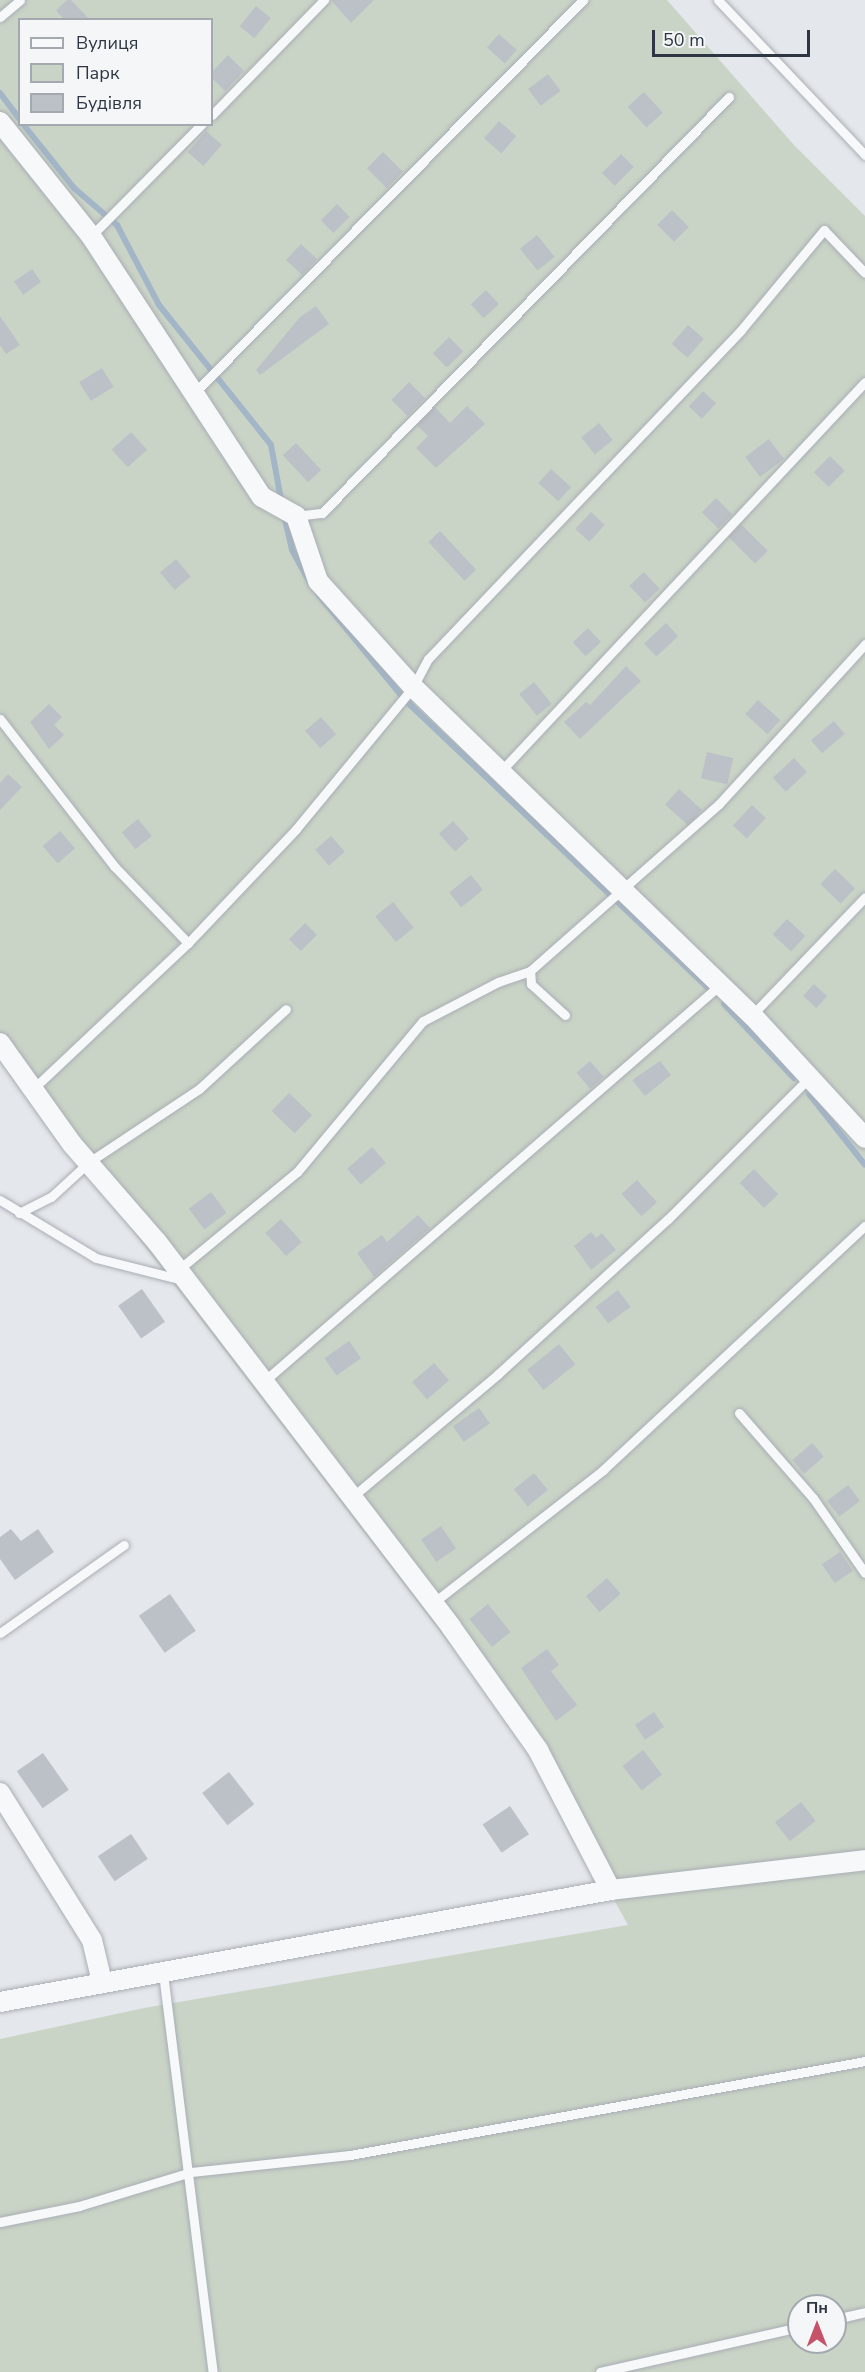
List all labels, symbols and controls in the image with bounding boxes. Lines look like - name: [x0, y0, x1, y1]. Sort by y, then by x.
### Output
- legend: [18, 18, 213, 126]
- scale bar: [655, 18, 812, 56]
- text: 50 m: [663, 28, 705, 52]
- text: Вулиця: [76, 31, 138, 55]
- text: Парк: [76, 61, 119, 85]
- text: Будівля: [76, 91, 142, 115]
- north arrow: [787, 2294, 847, 2354]
- text: Пн: [806, 2297, 828, 2319]

